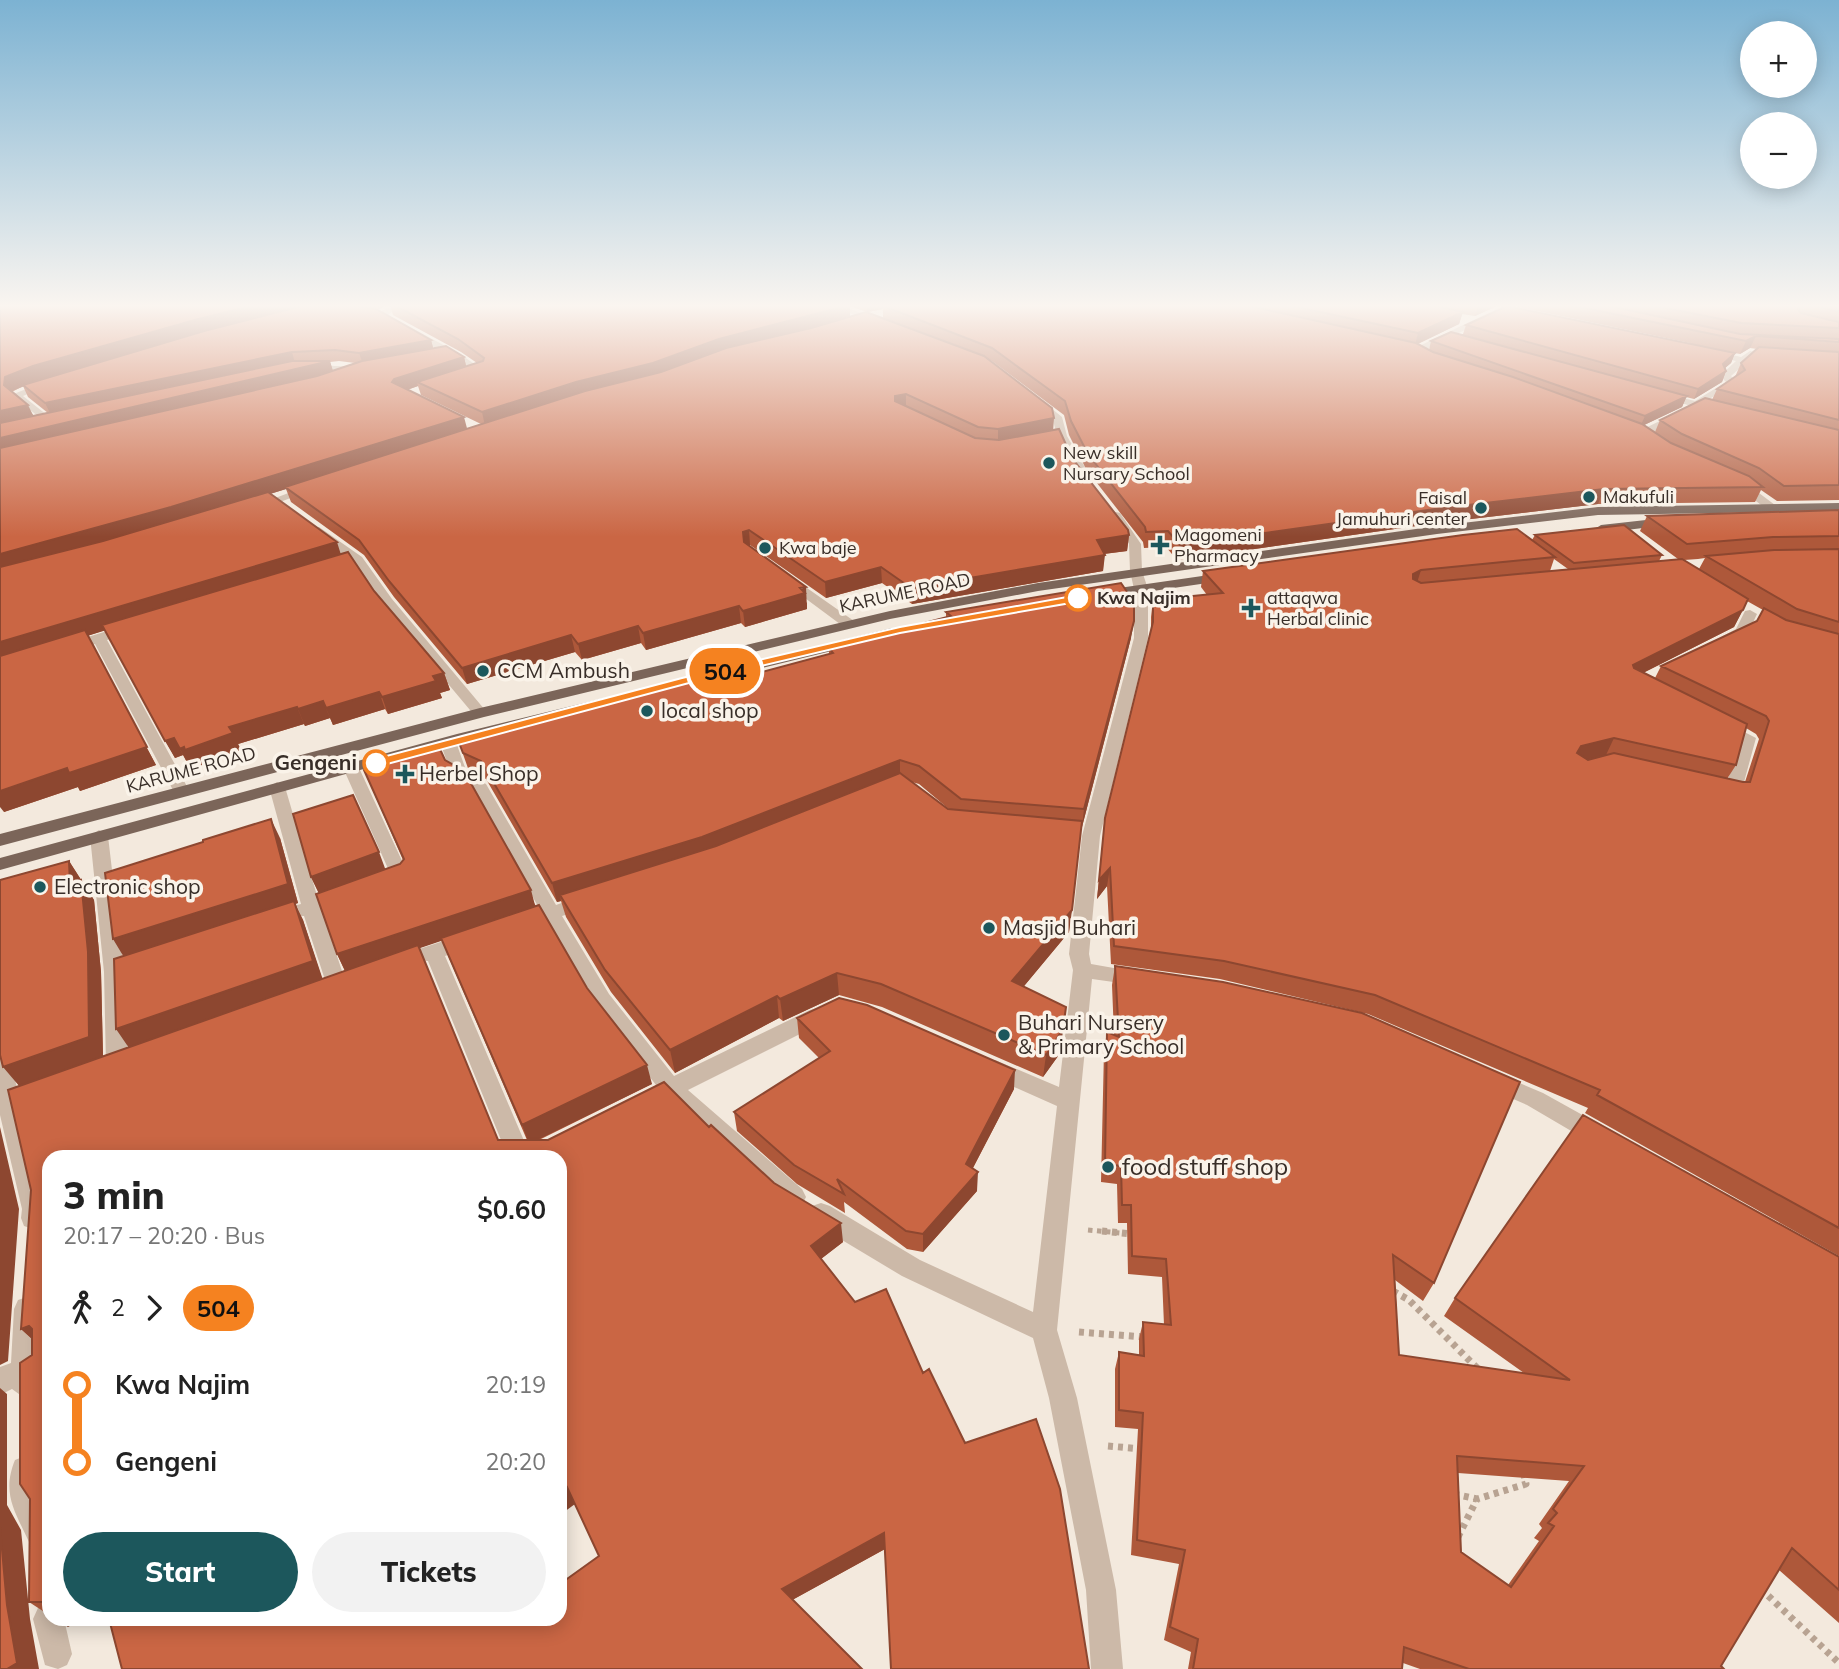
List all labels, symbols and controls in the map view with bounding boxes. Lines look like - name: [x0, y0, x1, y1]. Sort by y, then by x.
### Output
- map controls: [1740, 21, 1817, 189]
- button: +: [1740, 21, 1817, 98]
- button: −: [1740, 112, 1817, 189]
- place label: New skill Nursary School: [1063, 441, 1190, 485]
- marker: New skill Nursary School: [1041, 455, 1057, 471]
- place label: Makufuli: [1603, 485, 1674, 508]
- place label: Faisal Jamuhuri center: [1336, 486, 1467, 530]
- marker: Makufuli: [1581, 489, 1597, 505]
- marker: Faisal Jamuhuri center: [1473, 500, 1489, 516]
- place label: Magomeni Pharmacy: [1174, 523, 1262, 567]
- place label: Kwa baje: [779, 536, 857, 559]
- marker: Magomeni Pharmacy: [1152, 537, 1168, 553]
- marker: Kwa baje: [757, 540, 773, 556]
- street label: KARUME ROAD: [837, 567, 972, 618]
- marker: Kwa Najim: [1065, 585, 1091, 611]
- place label: Kwa Najim: [1097, 586, 1191, 609]
- place label: attaqwa Herbal clinic: [1267, 586, 1369, 630]
- marker: attaqwa Herbal clinic: [1241, 598, 1261, 618]
- line badge: 504: [685, 648, 765, 694]
- text: 504: [703, 656, 747, 686]
- place label: CCM Ambush: [497, 657, 630, 683]
- marker: CCM Ambush: [475, 663, 491, 679]
- place label: local shop: [661, 697, 759, 723]
- marker: local shop: [639, 703, 655, 719]
- street label: KARUME ROAD: [124, 741, 258, 798]
- place label: Gengeni: [275, 749, 357, 775]
- marker: Gengeni: [363, 750, 389, 776]
- place label: Herbel Shop: [419, 760, 539, 786]
- marker: Herbel Shop: [397, 766, 413, 782]
- place label: Electronic shop: [54, 873, 201, 899]
- marker: Electronic shop: [32, 879, 48, 895]
- place label: Masjid Buhari: [1003, 914, 1136, 940]
- marker: Masjid Buhari: [981, 920, 997, 936]
- place label: Buhari Nursery & Primary School: [1018, 1009, 1184, 1059]
- marker: Buhari Nursery & Primary School: [996, 1027, 1012, 1043]
- place label: food stuff shop: [1122, 1151, 1288, 1181]
- marker: food stuff shop: [1100, 1159, 1116, 1175]
- text: 3 min: [63, 1171, 165, 1219]
- text: $0.60: [477, 1193, 546, 1226]
- text: 20:17 – 20:20 · Bus: [63, 1221, 265, 1250]
- icon: walk: [63, 1289, 101, 1327]
- icon: forward: [135, 1289, 173, 1327]
- text: 2: [111, 1293, 125, 1322]
- text: 504: [197, 1293, 240, 1323]
- text: Kwa Najim: [115, 1368, 250, 1401]
- text: 20:19: [486, 1370, 546, 1399]
- text: Gengeni: [115, 1445, 217, 1478]
- text: 20:20: [486, 1447, 546, 1476]
- button: Start: [63, 1532, 298, 1612]
- button: Tickets: [312, 1532, 546, 1612]

